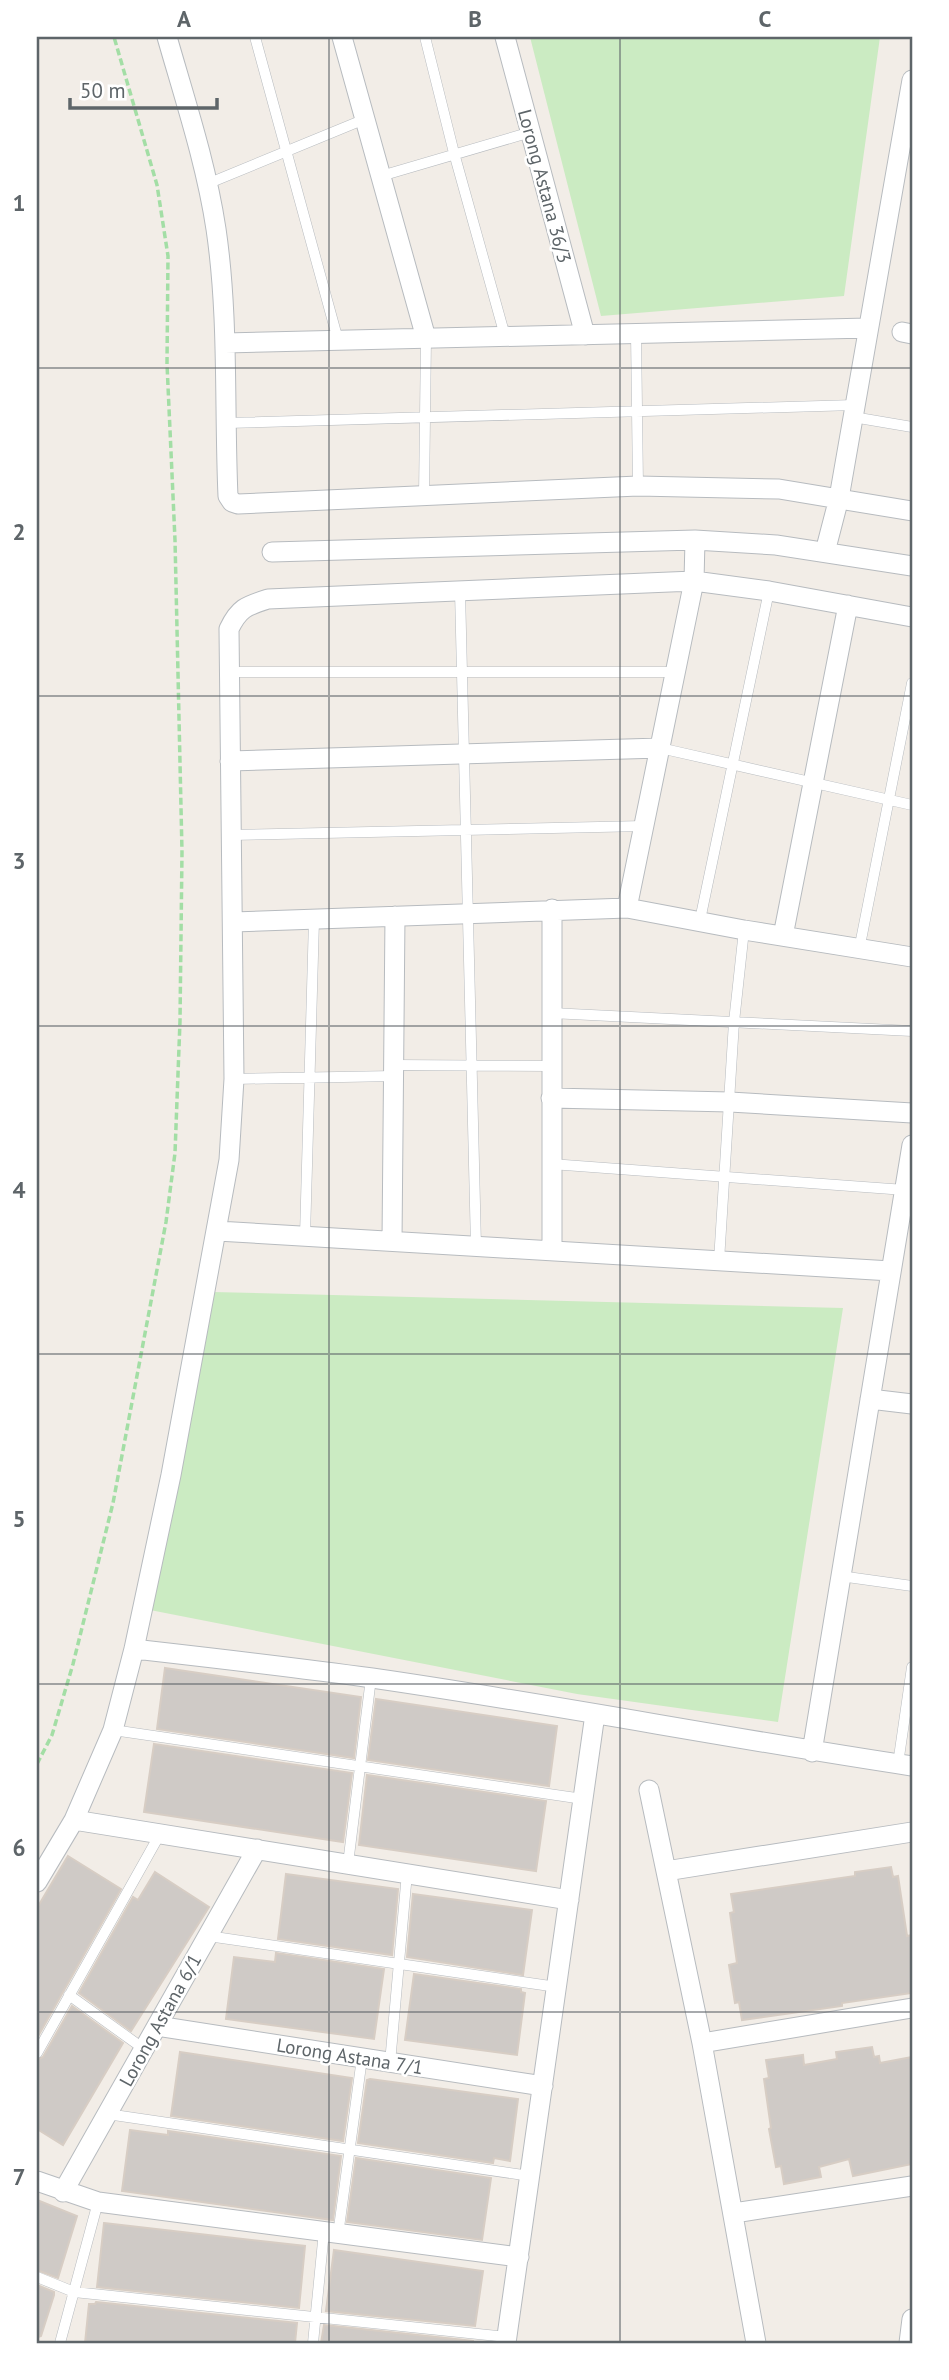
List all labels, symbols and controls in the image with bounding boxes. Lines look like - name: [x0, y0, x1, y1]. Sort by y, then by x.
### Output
- text: A: [177, 4, 191, 33]
- text: B: [468, 4, 482, 33]
- text: C: [759, 4, 772, 33]
- scale bar: [70, 66, 217, 110]
- text: 50 m: [80, 77, 126, 104]
- street label: Lorong Astana 36/3: [513, 106, 577, 266]
- text: 1: [12, 188, 26, 217]
- text: 2: [12, 517, 26, 546]
- text: 3: [12, 846, 26, 875]
- text: 4: [12, 1175, 26, 1204]
- text: 5: [12, 1504, 26, 1533]
- text: 6: [12, 1833, 26, 1862]
- street label: Lorong Astana 6/1: [114, 1950, 206, 2090]
- street label: Lorong Astana 7/1: [275, 2033, 425, 2079]
- text: 7: [12, 2162, 26, 2191]

